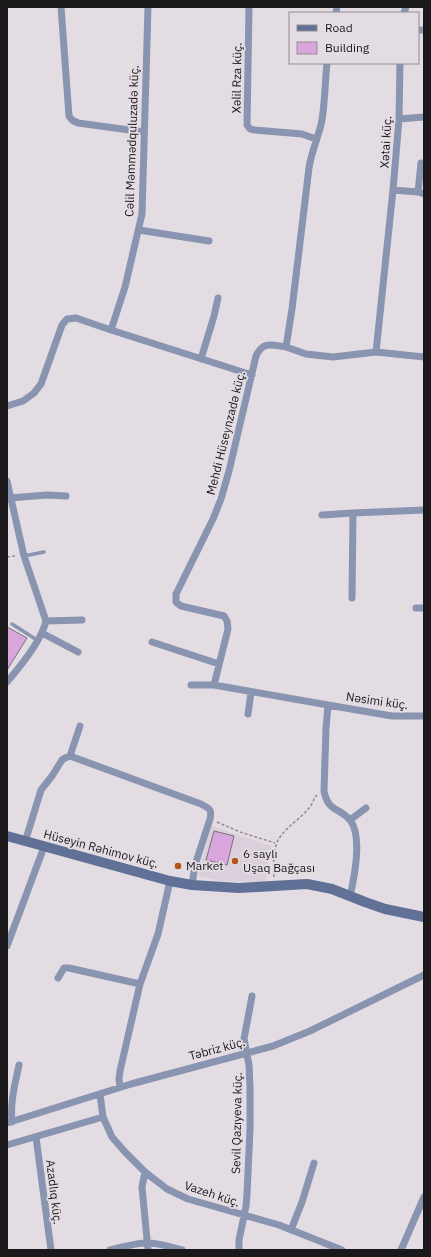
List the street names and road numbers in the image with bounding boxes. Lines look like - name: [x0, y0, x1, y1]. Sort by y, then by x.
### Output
- street label: Xəlil Rza küç.: [228, 42, 245, 114]
- street label: Cəlil Məmmədquluzadə küç.: [121, 65, 142, 217]
- street label: Xətai küç.: [377, 115, 394, 169]
- street label: Mehdi Hüseynzadə küç.: [203, 369, 248, 496]
- street label: Nəsimi küç.: [345, 689, 409, 712]
- street label: Hüseyin Rəhimov küç.: [42, 826, 160, 871]
- street label: Təbriz küç.: [187, 1034, 247, 1063]
- street label: Sevil Qazıyeva küç.: [228, 1072, 245, 1174]
- street label: Azadlıq küç.: [43, 1159, 66, 1225]
- street label: Vazeh küç.: [183, 1178, 242, 1210]

